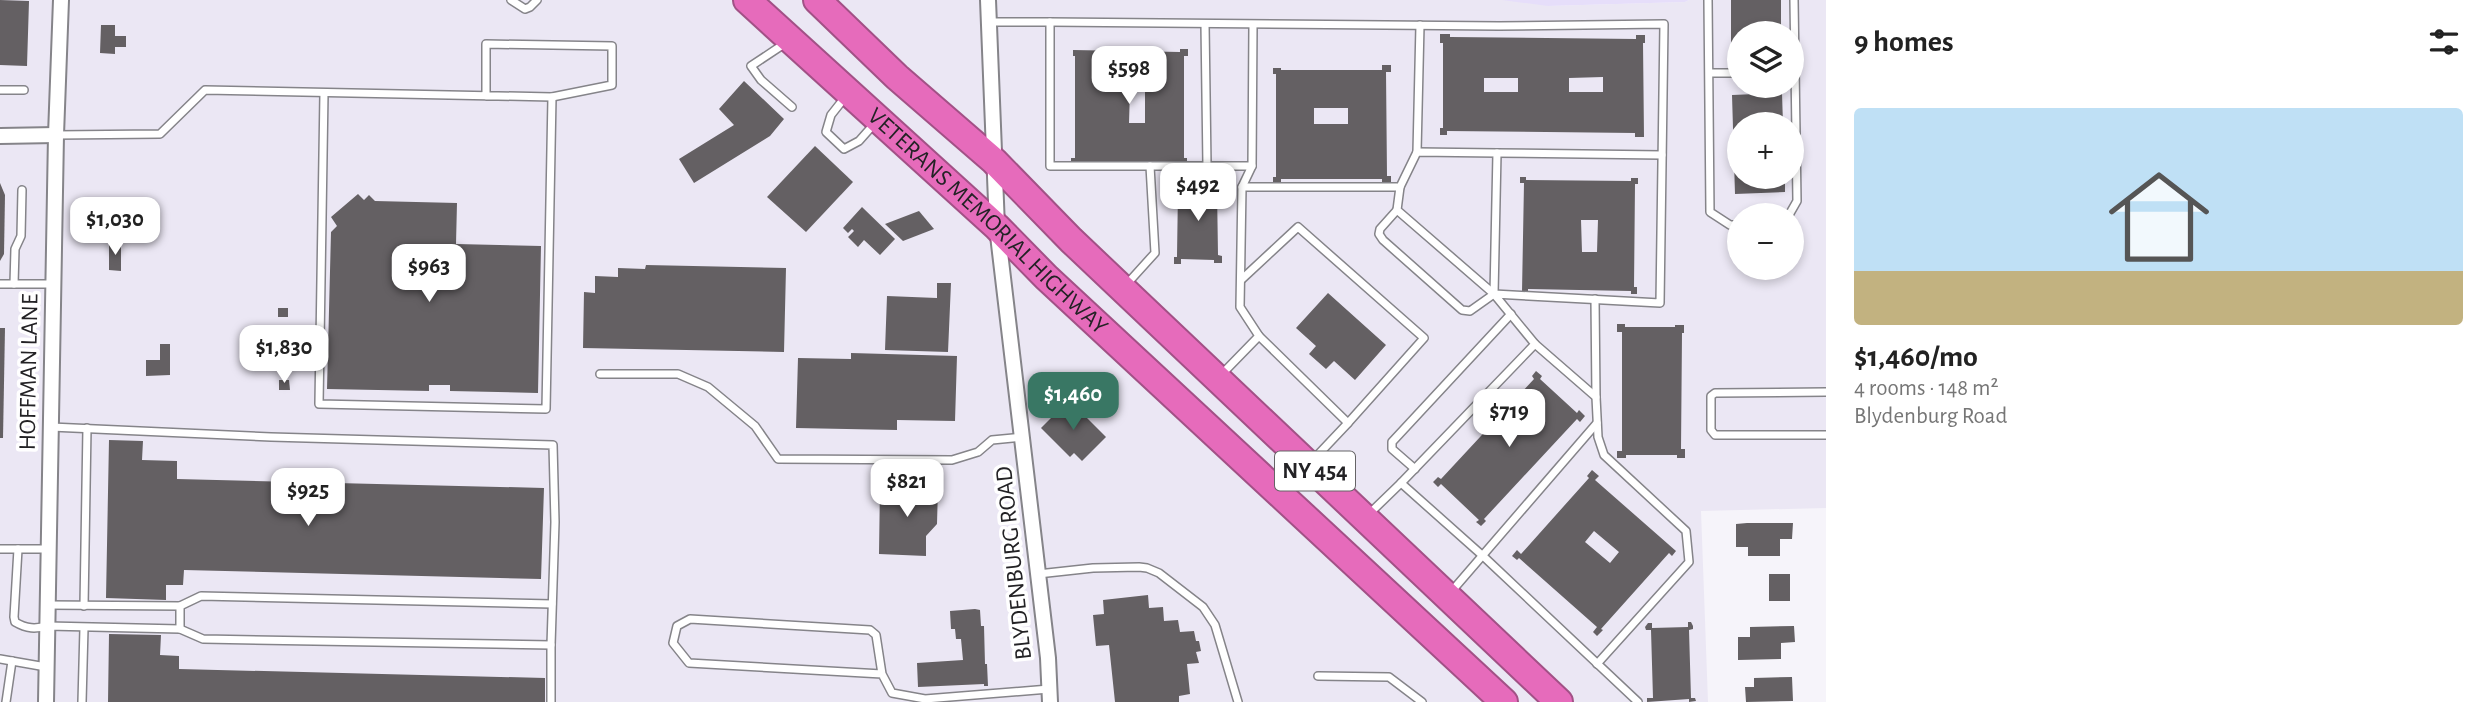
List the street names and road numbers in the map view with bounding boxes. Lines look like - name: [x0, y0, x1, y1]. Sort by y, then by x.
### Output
- street label: VETERANS MEMORIAL HIGHWAY: [863, 104, 1112, 340]
- street label: HOFFMAN LANE: [16, 293, 42, 451]
- road number: NY 454: [1275, 452, 1355, 491]
- street label: BLYDENBURG ROAD: [992, 465, 1036, 661]

